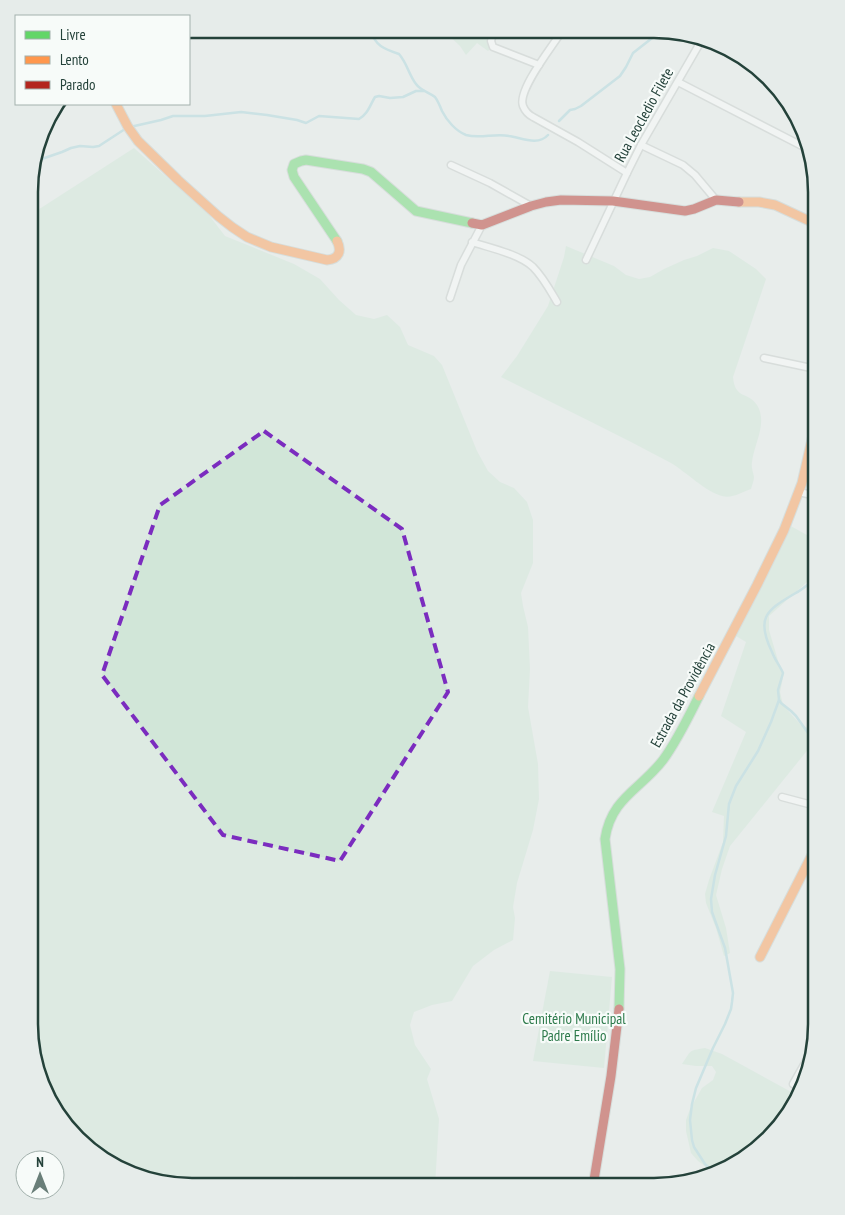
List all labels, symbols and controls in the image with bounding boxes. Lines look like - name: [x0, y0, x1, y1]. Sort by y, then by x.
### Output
- legend: [15, 15, 190, 105]
- text: Livre: [60, 25, 86, 44]
- text: Lento: [60, 50, 89, 69]
- street label: Rua Leocledio Filete: [610, 64, 677, 165]
- text: Parado: [60, 75, 95, 94]
- street label: Estrada da Providência: [646, 639, 719, 750]
- park label: Cemitério Municipal Padre Emílio: [522, 1009, 626, 1045]
- north arrow: [15, 1150, 65, 1200]
- text: N: [36, 1153, 44, 1171]

